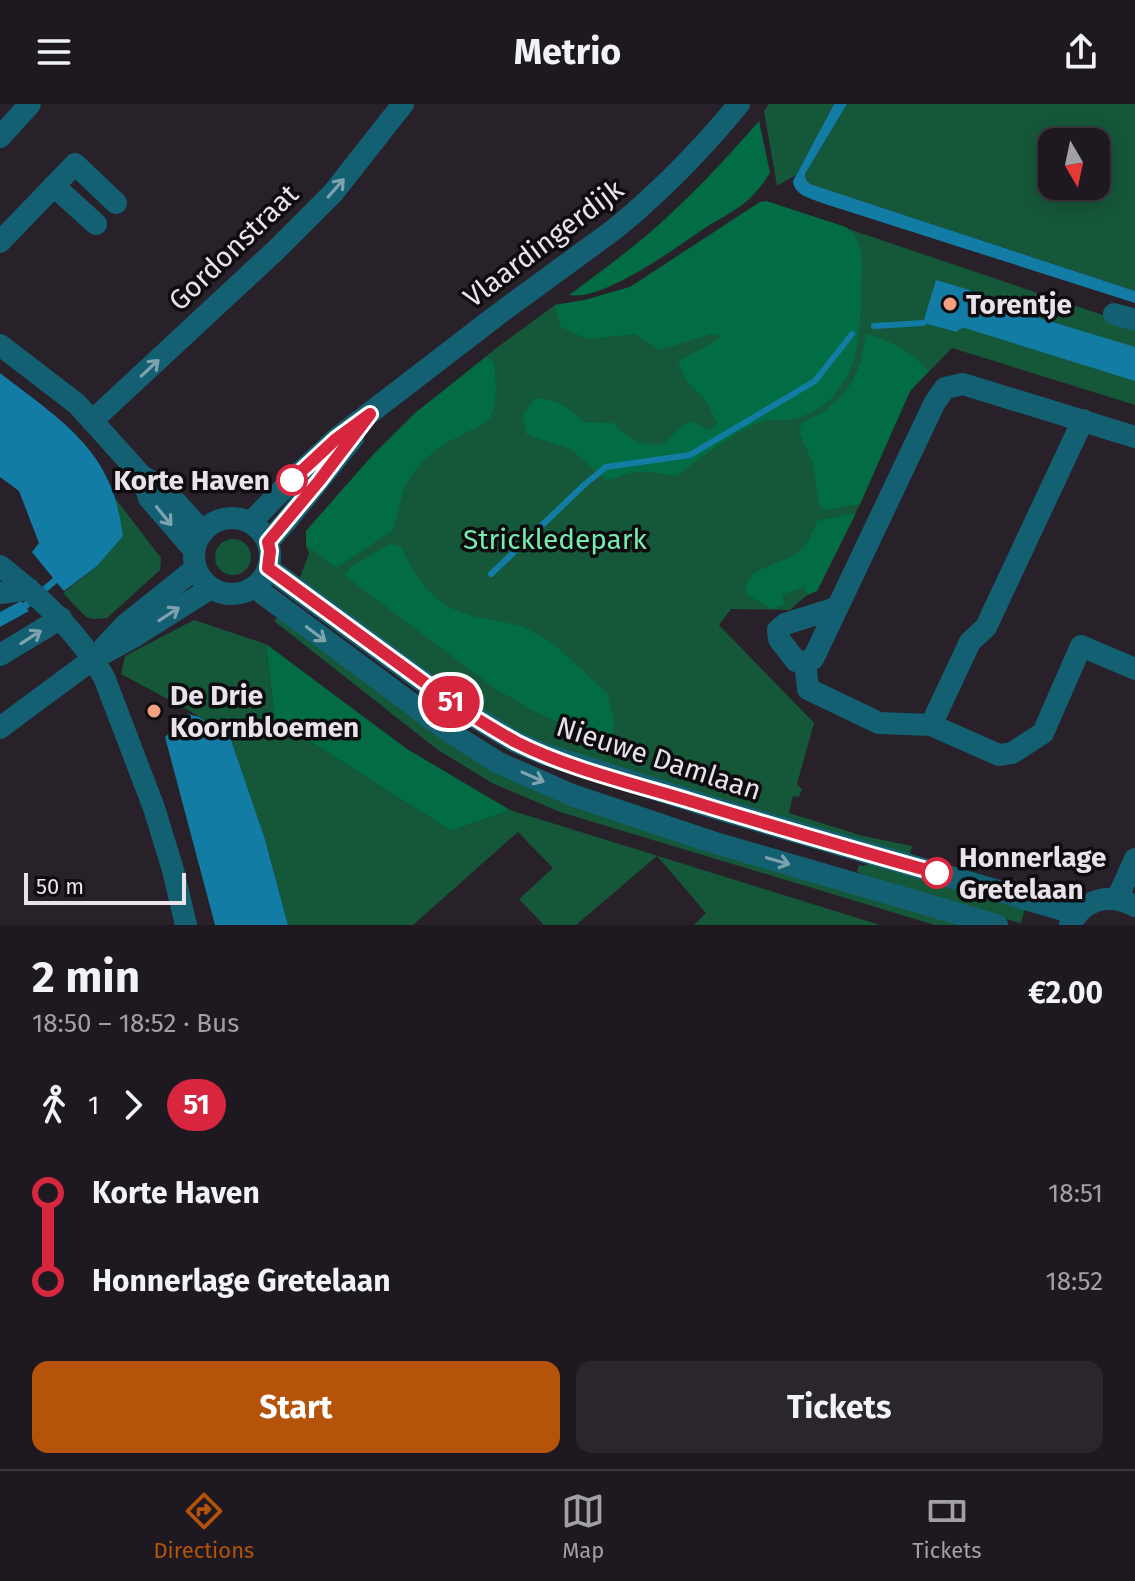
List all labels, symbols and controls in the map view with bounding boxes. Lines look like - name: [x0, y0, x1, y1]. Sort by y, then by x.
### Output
- icon: menu: [32, 30, 76, 74]
- text: Metrio: [514, 30, 621, 74]
- icon: share: [1059, 30, 1103, 74]
- north arrow: [1038, 128, 1110, 200]
- map controls: [1038, 128, 1110, 200]
- street label: Vlaardingerdijk: [457, 172, 630, 314]
- street label: Gordonstraat: [162, 177, 305, 317]
- one-way arrow: [327, 178, 345, 198]
- place label: Torentje: [966, 288, 1072, 321]
- marker: Torentje: [941, 295, 959, 313]
- one-way arrow: [139, 360, 159, 378]
- place label: Korte Haven: [113, 464, 270, 497]
- marker: Korte Haven: [277, 465, 307, 495]
- one-way arrow: [155, 505, 173, 526]
- park label: Strickledepark: [463, 523, 648, 556]
- one-way arrow: [157, 606, 180, 622]
- one-way arrow: [305, 626, 327, 643]
- one-way arrow: [19, 629, 42, 645]
- line badge: 51: [415, 676, 487, 728]
- place label: De Drie Koornbloemen: [170, 679, 359, 744]
- text: 51: [438, 685, 464, 718]
- marker: De Drie Koornbloemen: [145, 702, 163, 720]
- street label: Nieuwe Damlaan: [552, 710, 765, 807]
- one-way arrow: [520, 771, 544, 786]
- place label: Honnerlage Gretelaan: [959, 841, 1107, 906]
- one-way arrow: [765, 854, 791, 869]
- marker: Honnerlage Gretelaan: [922, 858, 952, 888]
- scale bar: [24, 869, 186, 905]
- text: 50 m: [36, 873, 84, 900]
- text: 2 min: [32, 951, 140, 1004]
- text: €2.00: [1028, 975, 1103, 1011]
- text: 18:50 – 18:52 · Bus: [32, 1008, 239, 1039]
- icon: walk: [32, 1083, 76, 1127]
- icon: forward: [111, 1083, 155, 1127]
- text: 51: [183, 1088, 210, 1121]
- text: 1: [88, 1090, 99, 1121]
- text: Korte Haven: [92, 1175, 260, 1211]
- text: 18:51: [1048, 1178, 1103, 1209]
- text: Honnerlage Gretelaan: [92, 1263, 391, 1299]
- text: 18:52: [1045, 1266, 1103, 1297]
- button: Start: [32, 1361, 560, 1453]
- button: Tickets: [576, 1361, 1103, 1453]
- tab: Directions: [153, 1489, 254, 1564]
- tab: Map: [561, 1489, 605, 1564]
- tab: Tickets: [912, 1489, 982, 1564]

